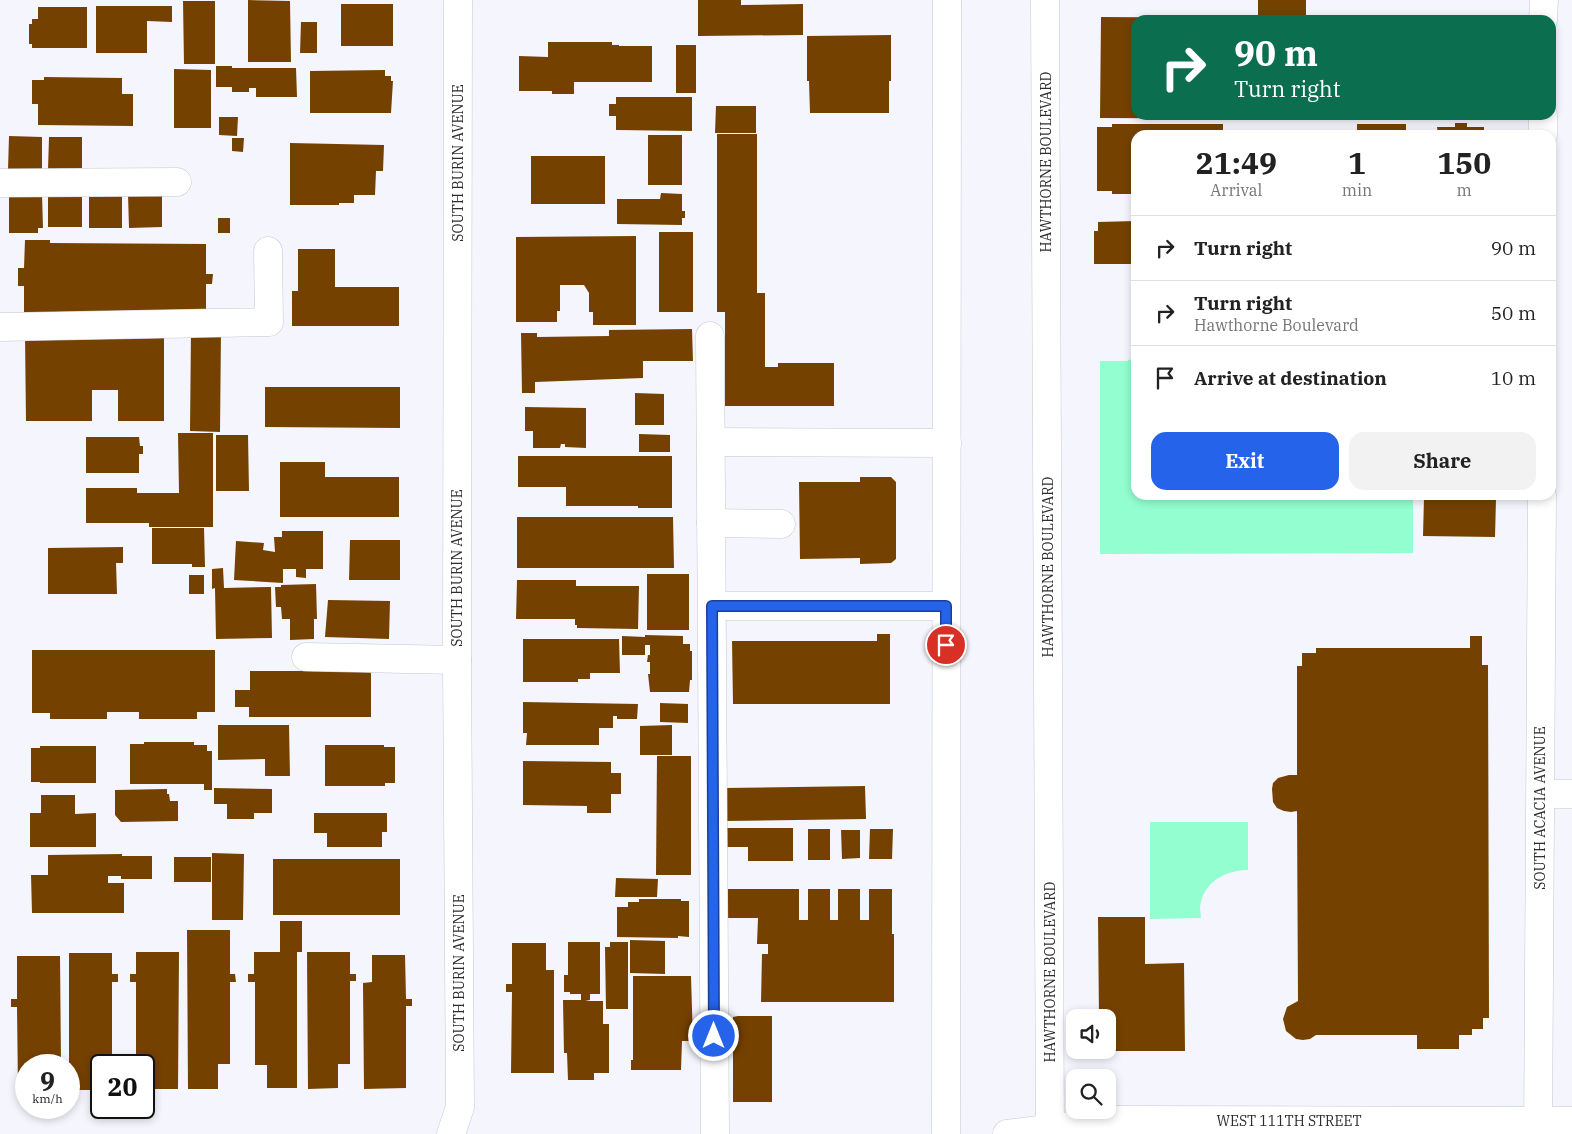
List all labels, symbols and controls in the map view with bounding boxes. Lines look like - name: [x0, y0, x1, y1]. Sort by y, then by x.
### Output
- text: 90 m: [1234, 30, 1318, 76]
- icon: right: [1151, 35, 1216, 100]
- street label: HAWTHORNE BOULEVARD: [1037, 71, 1055, 253]
- text: Turn right: [1234, 74, 1341, 103]
- street label: SOUTH BURIN AVENUE: [449, 84, 467, 242]
- text: 21:49: [1196, 143, 1277, 182]
- text: 1: [1348, 143, 1366, 182]
- text: 150: [1437, 143, 1491, 182]
- text: Arrival: [1210, 180, 1262, 200]
- text: min: [1342, 180, 1372, 200]
- text: m: [1457, 180, 1472, 200]
- icon: right: [1151, 234, 1179, 262]
- text: Turn right: [1194, 236, 1292, 260]
- text: 90 m: [1491, 236, 1536, 260]
- text: Turn right: [1194, 291, 1292, 315]
- icon: right: [1151, 299, 1179, 327]
- text: 50 m: [1491, 301, 1536, 325]
- text: Hawthorne Boulevard: [1194, 315, 1359, 335]
- icon: arrive: [1151, 364, 1179, 392]
- text: Arrive at destination: [1194, 366, 1387, 390]
- text: 10 m: [1491, 366, 1536, 390]
- button: Exit: [1151, 432, 1339, 490]
- button: Share: [1349, 432, 1536, 490]
- street label: HAWTHORNE BOULEVARD: [1039, 476, 1057, 658]
- street label: SOUTH BURIN AVENUE: [448, 489, 466, 647]
- pin: [925, 624, 967, 666]
- icon: arrive: [932, 631, 960, 659]
- street label: SOUTH ACACIA AVENUE: [1531, 726, 1549, 890]
- street label: HAWTHORNE BOULEVARD: [1041, 881, 1059, 1063]
- street label: SOUTH BURIN AVENUE: [450, 894, 468, 1052]
- position arrow: [687, 1009, 739, 1061]
- map controls: [1066, 1009, 1116, 1119]
- button: sound: [1066, 1009, 1116, 1059]
- speed limit sign: 20: [90, 1054, 155, 1119]
- text: 9: [40, 1064, 55, 1097]
- button: search: [1066, 1069, 1116, 1119]
- text: km/h: [32, 1091, 63, 1106]
- street label: WEST 111TH STREET: [1216, 1112, 1362, 1130]

